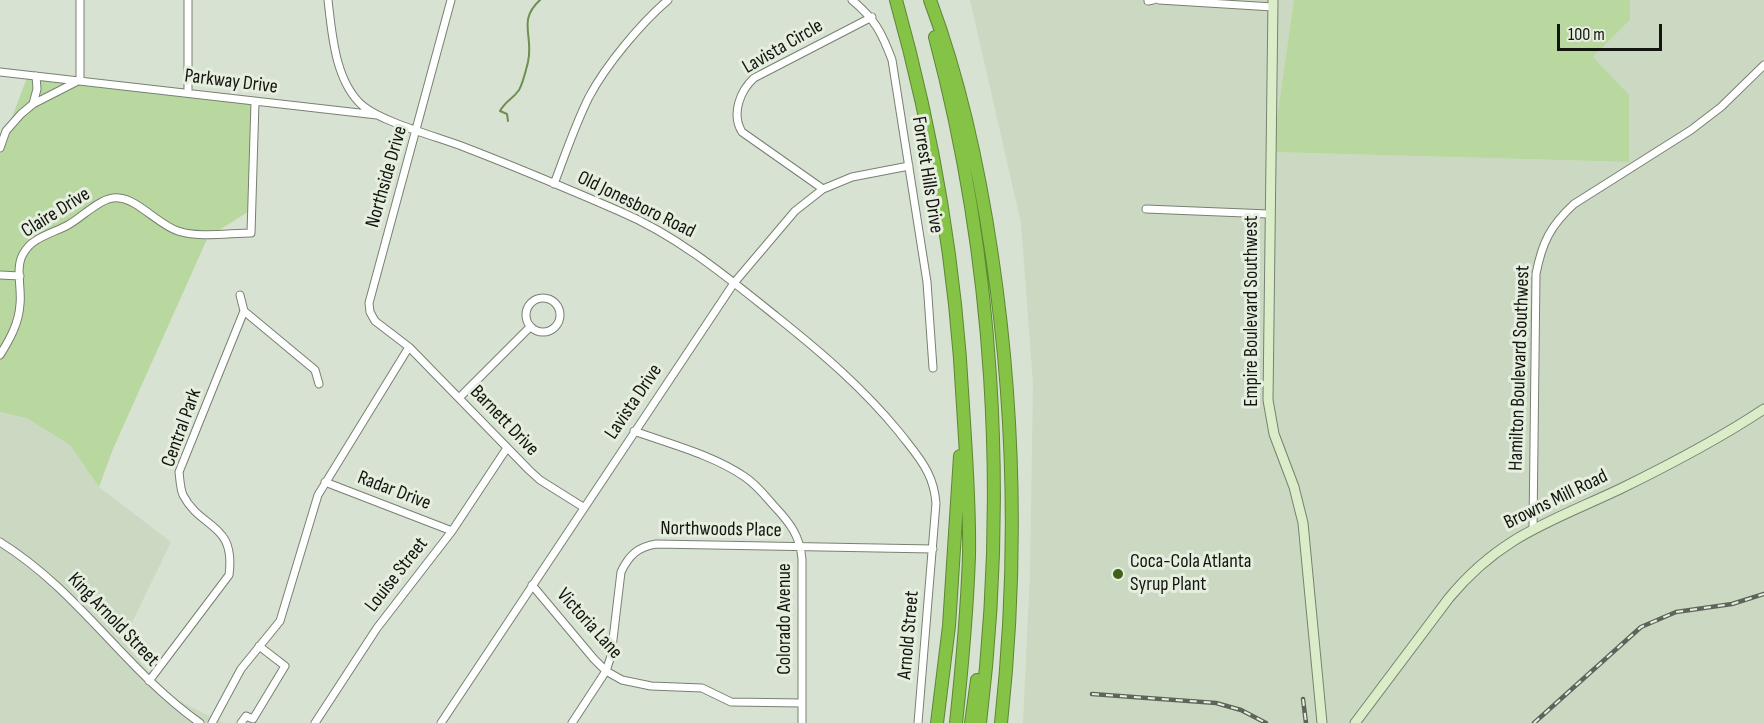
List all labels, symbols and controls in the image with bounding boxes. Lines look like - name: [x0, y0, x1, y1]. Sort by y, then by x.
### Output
- scale bar: [1560, 12, 1665, 50]
- street label: Lavista Circle: [738, 14, 828, 80]
- text: 100 m: [1568, 24, 1605, 45]
- street label: Parkway Drive: [183, 64, 279, 100]
- street label: Forrest Hills Drive: [906, 115, 948, 235]
- street label: Northside Drive: [361, 123, 413, 231]
- street label: Old Jonesboro Road: [573, 166, 699, 244]
- street label: Claire Drive: [17, 183, 95, 243]
- street label: Empire Boulevard Southwest: [1240, 215, 1264, 407]
- street label: Hamilton Boulevard Southwest: [1504, 265, 1536, 471]
- street label: Lavista Drive: [600, 360, 668, 444]
- street label: Barnett Drive: [464, 381, 544, 461]
- street label: Central Park: [157, 386, 207, 470]
- street label: Browns Mill Road: [1500, 465, 1612, 535]
- street label: Radar Drive: [354, 466, 434, 516]
- street label: Northwoods Place: [660, 517, 782, 543]
- street label: Louise Street: [360, 533, 434, 617]
- place label: Coca-Cola Atlanta Syrup Plant: [1130, 550, 1252, 597]
- street label: Colorado Avenue: [773, 563, 797, 675]
- marker: Coca-Cola Atlanta Syrup Plant: [1111, 567, 1125, 581]
- street label: King Arnold Street: [62, 568, 164, 672]
- street label: Victoria Lane: [551, 584, 627, 664]
- street label: Arnold Street: [893, 590, 925, 680]

